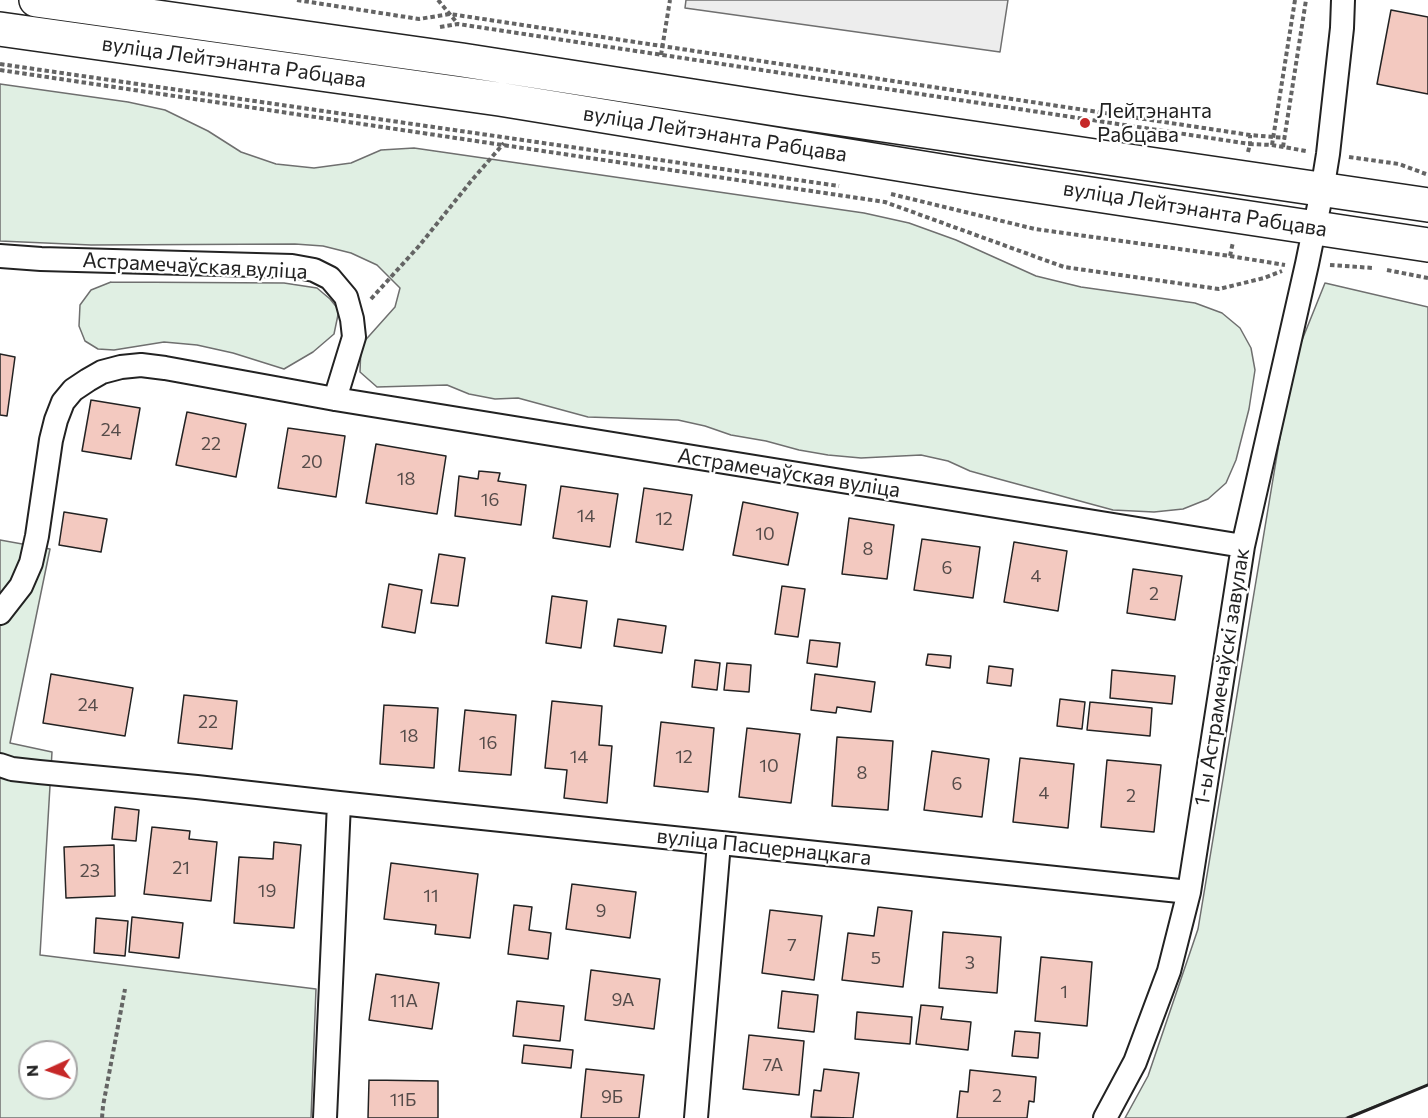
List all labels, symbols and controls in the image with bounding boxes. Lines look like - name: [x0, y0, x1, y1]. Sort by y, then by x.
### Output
- street label: вуліца Лейтэнанта Рабцава: [100, 31, 368, 93]
- place label: Лейтэнанта Рабцава: [1097, 98, 1212, 148]
- street label: вуліца Лейтэнанта Рабцава: [581, 101, 849, 167]
- marker: Лейтэнанта Рабцава: [1078, 116, 1092, 130]
- street label: вуліца Лейтэнанта Рабцава: [1061, 176, 1329, 242]
- street label: Астрамечаўская вуліца: [82, 248, 308, 284]
- house number: 24: [101, 419, 121, 441]
- house number: 22: [201, 433, 221, 455]
- street label: Астрамечаўская вуліца: [676, 443, 902, 503]
- house number: 20: [301, 451, 323, 473]
- house number: 18: [397, 468, 415, 490]
- house number: 16: [481, 489, 499, 511]
- house number: 14: [577, 505, 595, 527]
- house number: 12: [655, 508, 673, 530]
- house number: 10: [755, 523, 775, 545]
- house number: 8: [863, 538, 873, 560]
- street label: 1-ы Астрамечаўскі завулак: [1189, 546, 1255, 808]
- house number: 6: [942, 557, 952, 579]
- house number: 4: [1031, 565, 1041, 587]
- house number: 2: [1149, 583, 1159, 605]
- house number: 24: [78, 694, 98, 716]
- house number: 22: [198, 711, 218, 733]
- house number: 18: [400, 725, 418, 747]
- house number: 16: [479, 732, 497, 754]
- house number: 14: [570, 746, 588, 768]
- house number: 12: [675, 746, 693, 768]
- house number: 10: [759, 755, 779, 777]
- house number: 8: [857, 762, 867, 784]
- house number: 6: [952, 773, 962, 795]
- house number: 4: [1039, 782, 1049, 804]
- house number: 2: [1126, 785, 1136, 807]
- street label: вуліца Пасцернацкага: [655, 823, 873, 871]
- house number: 21: [172, 857, 190, 879]
- house number: 23: [80, 860, 100, 882]
- house number: 19: [258, 880, 276, 902]
- house number: 11: [423, 885, 439, 907]
- house number: 9: [596, 900, 606, 922]
- house number: 7: [787, 934, 797, 956]
- house number: 5: [871, 947, 881, 969]
- house number: 3: [965, 952, 975, 974]
- house number: 1: [1060, 981, 1068, 1003]
- house number: 9А: [612, 989, 634, 1011]
- house number: 11А: [390, 990, 418, 1012]
- north arrow: [18, 1040, 78, 1100]
- house number: 7А: [763, 1054, 783, 1076]
- text: N: [22, 1064, 41, 1077]
- house number: 2: [992, 1085, 1002, 1107]
- house number: 9Б: [601, 1086, 623, 1108]
- house number: 11Б: [390, 1089, 416, 1111]

